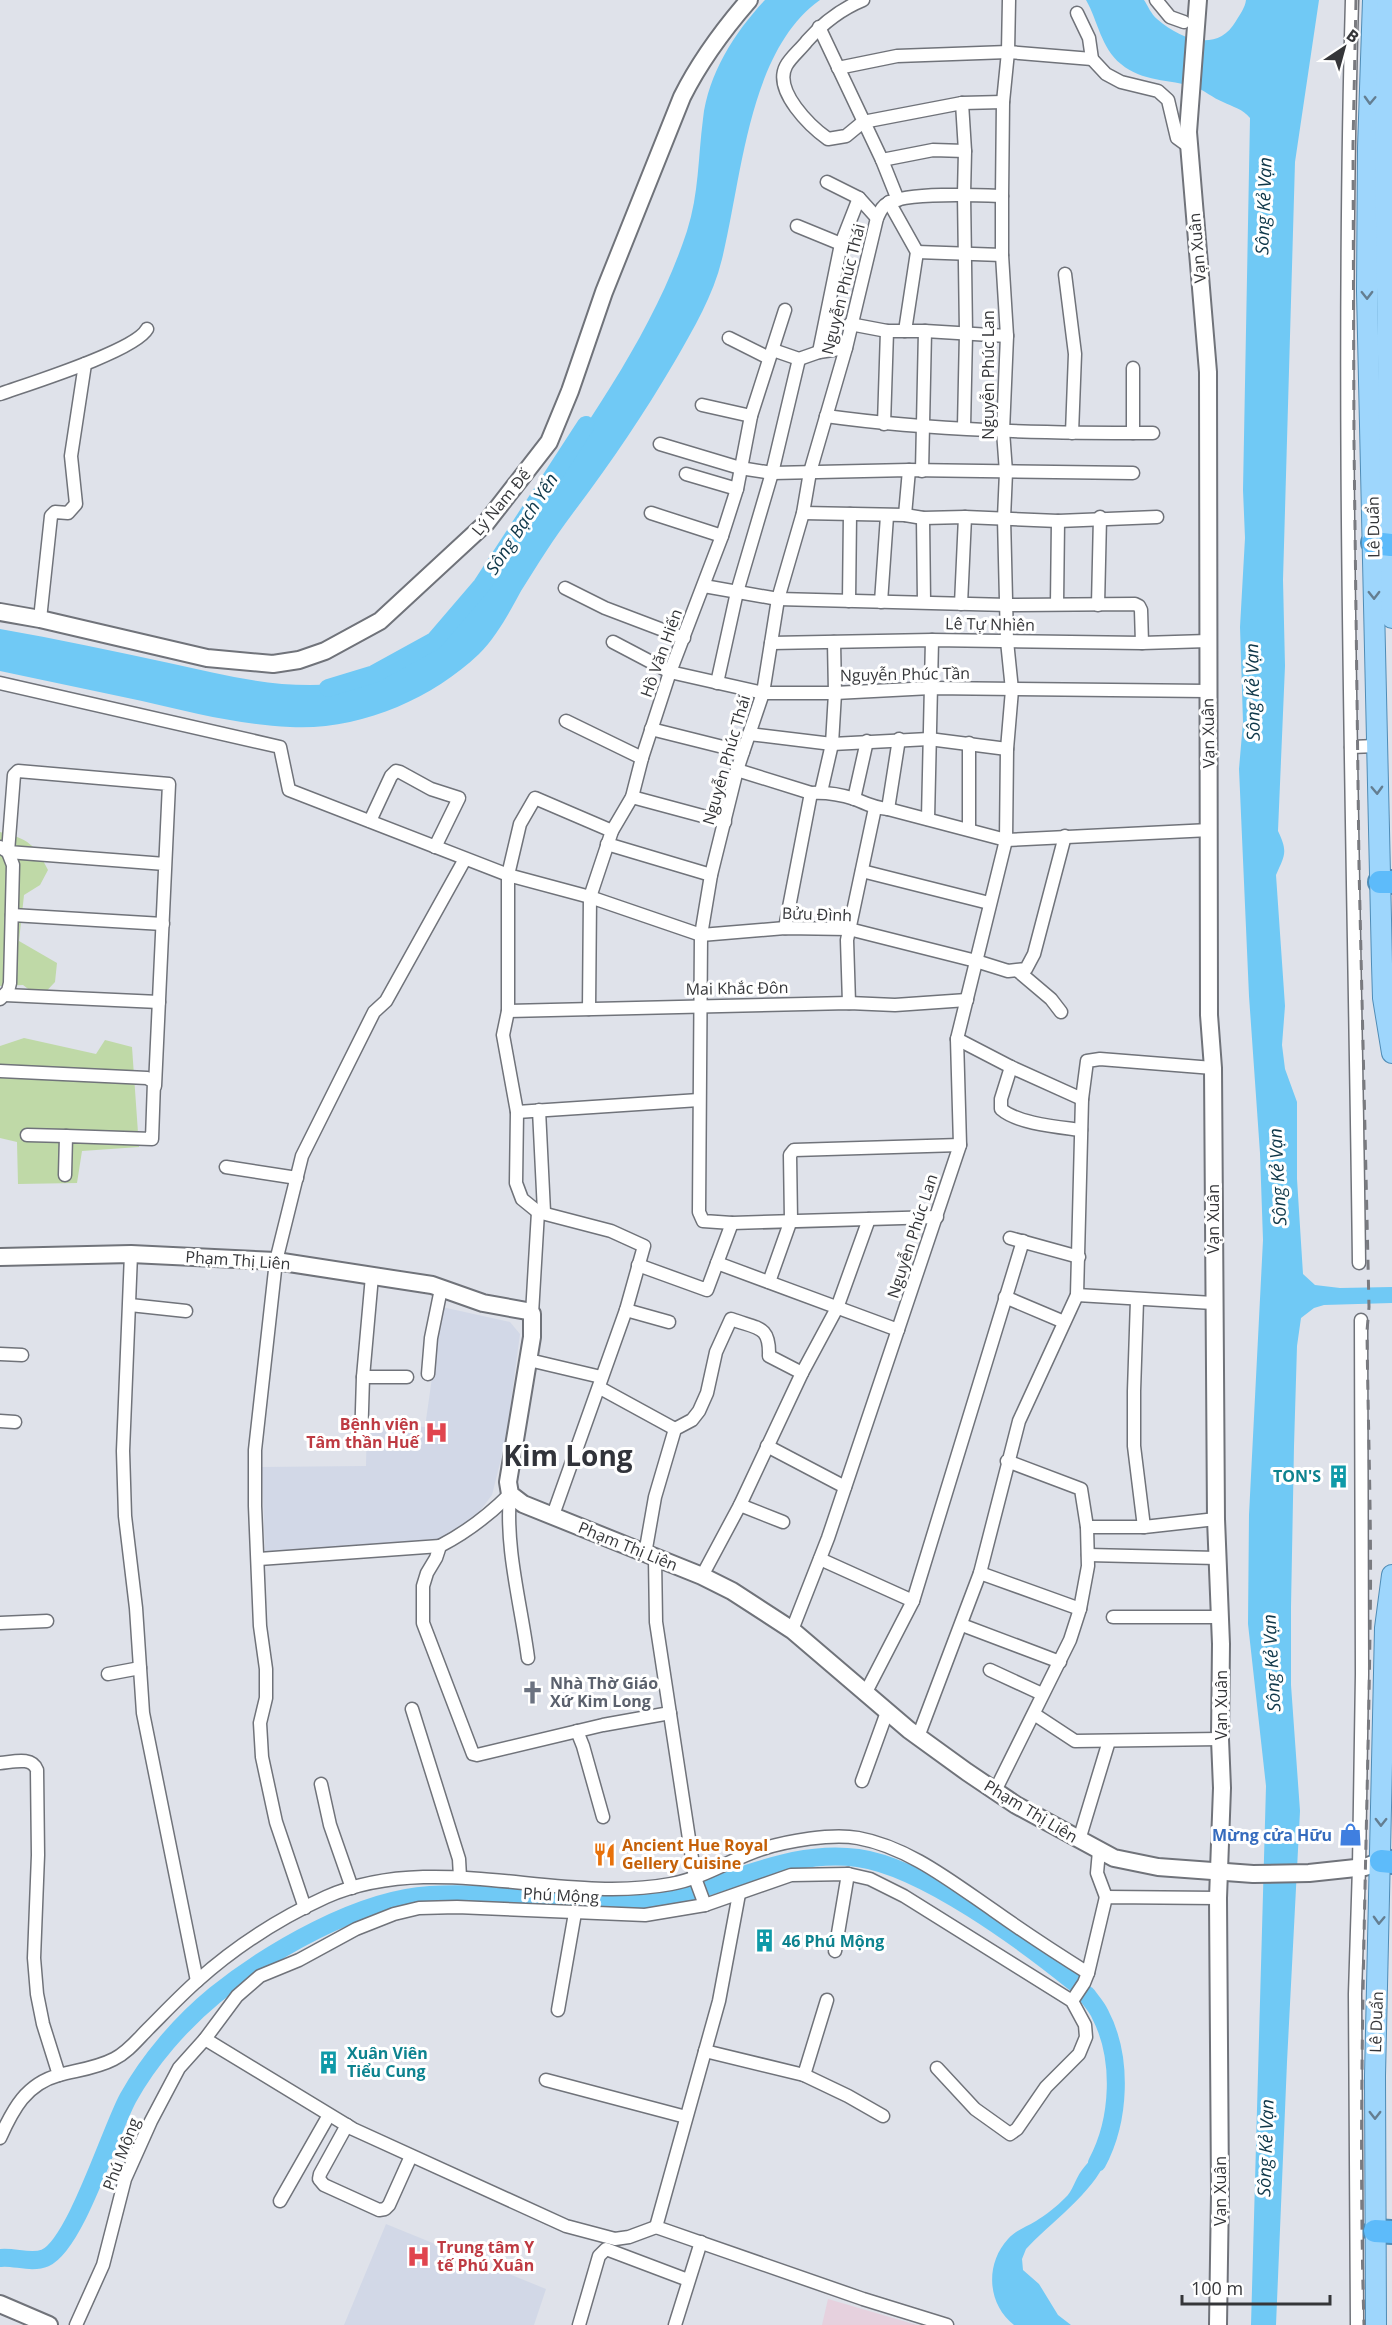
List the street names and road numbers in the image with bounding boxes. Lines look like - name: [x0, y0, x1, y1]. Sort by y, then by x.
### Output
- street label: Vạn Xuân: [1183, 212, 1211, 284]
- street label: Nguyễn Phúc Thái: [816, 221, 870, 357]
- street label: Nguyễn Phúc Lan: [977, 310, 999, 440]
- street label: Lý Nam Đế: [467, 464, 535, 540]
- street label: Lê Duẩn: [1361, 496, 1385, 558]
- street label: Hồ Văn Hiến: [635, 606, 687, 700]
- street label: Lê Tự Nhiên: [945, 612, 1035, 636]
- street label: Nguyễn Phúc Tần: [840, 662, 970, 686]
- street label: Nguyễn Phúc Thái: [697, 692, 755, 828]
- street label: Vạn Xuân: [1196, 698, 1220, 768]
- street label: Bửu Đình: [782, 902, 852, 926]
- street label: Mai Khắc Đôn: [685, 976, 789, 1000]
- street label: Nguyễn Phúc Lan: [882, 1171, 942, 1301]
- street label: Vạn Xuân: [1202, 1184, 1224, 1254]
- street label: Phạm Thị Liên: [185, 1245, 291, 1275]
- street label: Phạm Thị Liên: [575, 1516, 681, 1576]
- street label: Vạn Xuân: [1210, 1670, 1232, 1740]
- street label: Phạm Thị Liên: [980, 1774, 1082, 1848]
- street label: Phú Mộng: [523, 1882, 600, 1908]
- street label: Lê Duẩn: [1364, 1991, 1388, 2053]
- street label: Phú Mộng: [97, 2114, 145, 2193]
- street label: Vạn Xuân: [1209, 2156, 1231, 2226]

